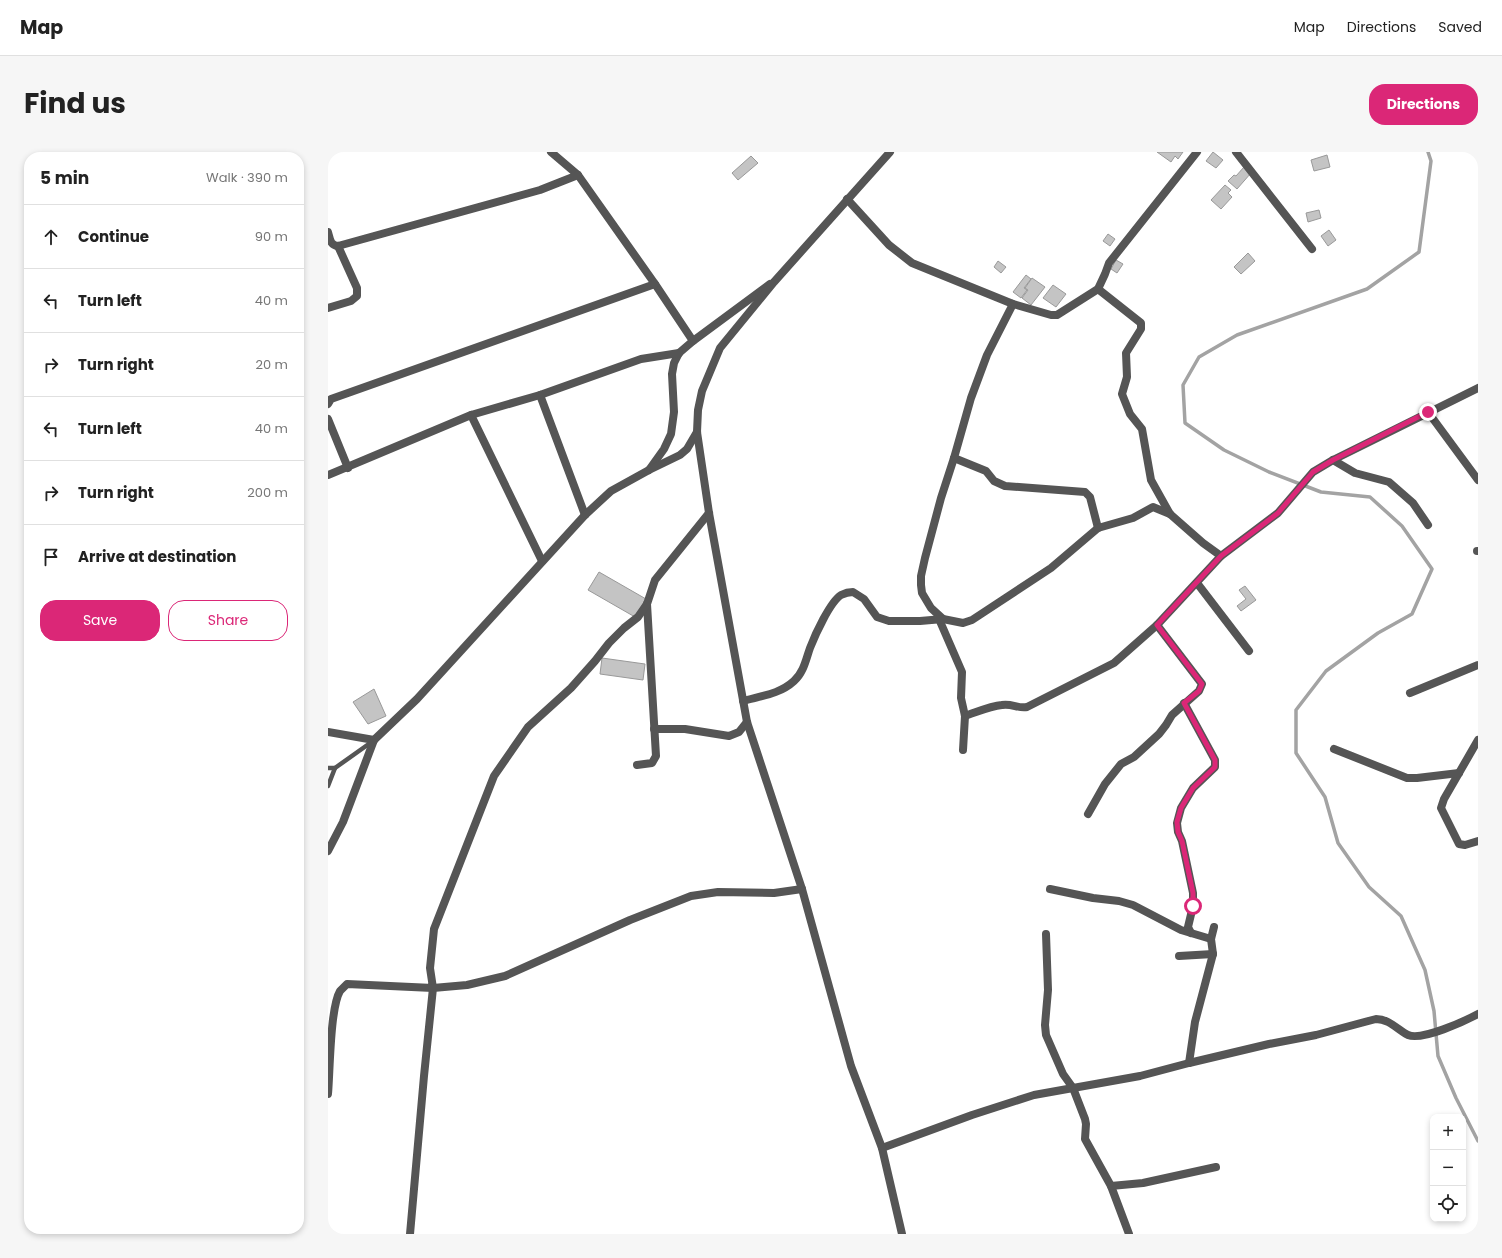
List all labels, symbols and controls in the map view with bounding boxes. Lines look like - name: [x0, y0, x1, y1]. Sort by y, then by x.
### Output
- text: Map: [20, 14, 63, 41]
- text: Map: [1294, 17, 1325, 37]
- text: Directions: [1347, 17, 1416, 37]
- text: Saved: [1438, 17, 1482, 37]
- text: Find us: [24, 84, 126, 123]
- button: Directions: [1369, 84, 1478, 125]
- text: 5 min: [40, 166, 89, 190]
- text: Walk · 390 m: [206, 168, 288, 187]
- icon: ahead: [40, 226, 62, 248]
- text: Continue: [78, 226, 149, 247]
- text: 90 m: [255, 227, 288, 246]
- icon: left: [40, 290, 62, 312]
- text: Turn left: [78, 290, 142, 311]
- text: 40 m: [255, 291, 288, 310]
- icon: right: [40, 354, 62, 376]
- text: Turn right: [78, 354, 154, 375]
- text: 20 m: [255, 355, 288, 374]
- route end: [1419, 403, 1437, 421]
- icon: left: [40, 418, 62, 440]
- text: Turn left: [78, 418, 142, 439]
- text: 40 m: [255, 419, 288, 438]
- icon: right: [40, 482, 62, 504]
- text: Turn right: [78, 482, 154, 503]
- text: 200 m: [247, 483, 288, 502]
- icon: arrive: [40, 546, 62, 568]
- text: Arrive at destination: [78, 546, 236, 567]
- button: Save: [40, 600, 160, 641]
- button: Share: [168, 600, 288, 641]
- route start: [1184, 897, 1202, 915]
- map controls: [1430, 1114, 1466, 1222]
- button: +: [1430, 1114, 1466, 1150]
- button: −: [1430, 1150, 1466, 1186]
- button: locate: [1430, 1186, 1466, 1222]

